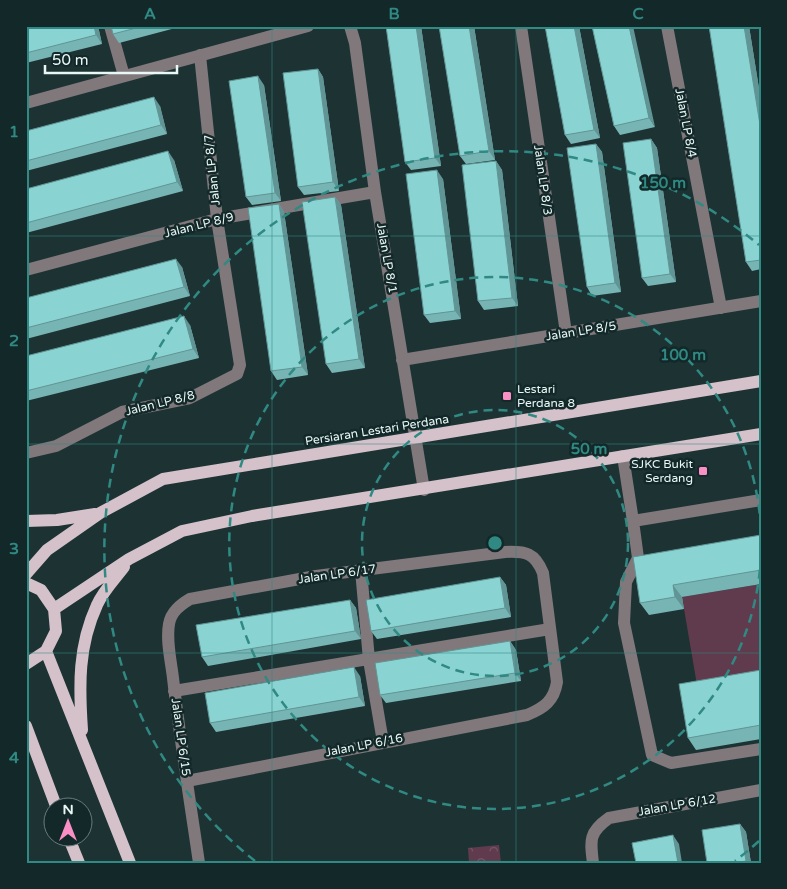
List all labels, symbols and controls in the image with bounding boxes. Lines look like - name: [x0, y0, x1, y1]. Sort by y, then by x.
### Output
- text: A: [144, 4, 156, 24]
- text: B: [388, 4, 400, 24]
- text: C: [632, 4, 644, 24]
- scale bar: [45, 42, 178, 74]
- text: 50 m: [52, 51, 89, 69]
- street label: Jalan LP 8/4: [672, 87, 700, 159]
- text: 1: [9, 122, 19, 142]
- street label: Jalan LP 8/7: [201, 134, 223, 206]
- street label: Jalan LP 8/3: [531, 144, 555, 216]
- text: 150 m: [640, 174, 686, 192]
- street label: Jalan LP 8/9: [163, 210, 235, 240]
- street label: Jalan LP 8/1: [374, 222, 400, 294]
- street label: Jalan LP 8/5: [545, 319, 617, 343]
- text: 2: [9, 331, 19, 351]
- text: 100 m: [660, 346, 706, 364]
- place label: Lestari Perdana 8: [517, 382, 575, 410]
- street label: Jalan LP 8/8: [124, 388, 196, 418]
- marker: Lestari Perdana 8: [501, 390, 513, 402]
- street label: Persiaran Lestari Perdana: [304, 412, 450, 448]
- text: 50 m: [571, 440, 607, 458]
- place label: SJKC Bukit Serdang: [631, 457, 693, 485]
- marker: SJKC Bukit Serdang: [697, 465, 709, 477]
- centre of rings: [486, 534, 504, 552]
- text: 3: [9, 539, 19, 559]
- street label: Jalan LP 6/17: [297, 562, 377, 586]
- street label: Jalan LP 6/15: [169, 697, 193, 777]
- street label: Jalan LP 6/16: [324, 731, 404, 759]
- text: 4: [9, 748, 19, 768]
- street label: Jalan LP 6/12: [637, 791, 717, 819]
- north arrow: [42, 796, 92, 846]
- text: N: [62, 801, 74, 818]

